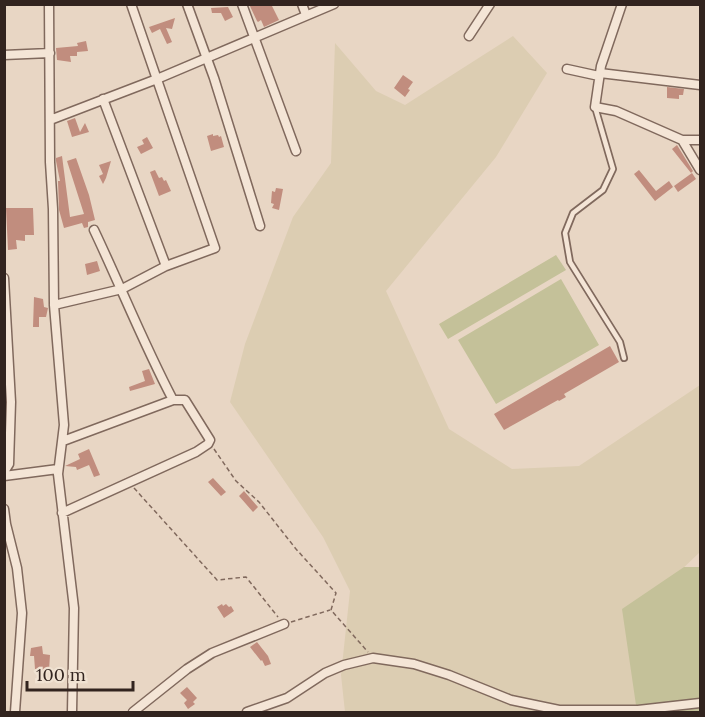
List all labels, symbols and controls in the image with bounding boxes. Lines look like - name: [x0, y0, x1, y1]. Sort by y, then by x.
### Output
- scale bar: [27, 654, 134, 692]
- text: 100 m: [36, 663, 86, 686]

